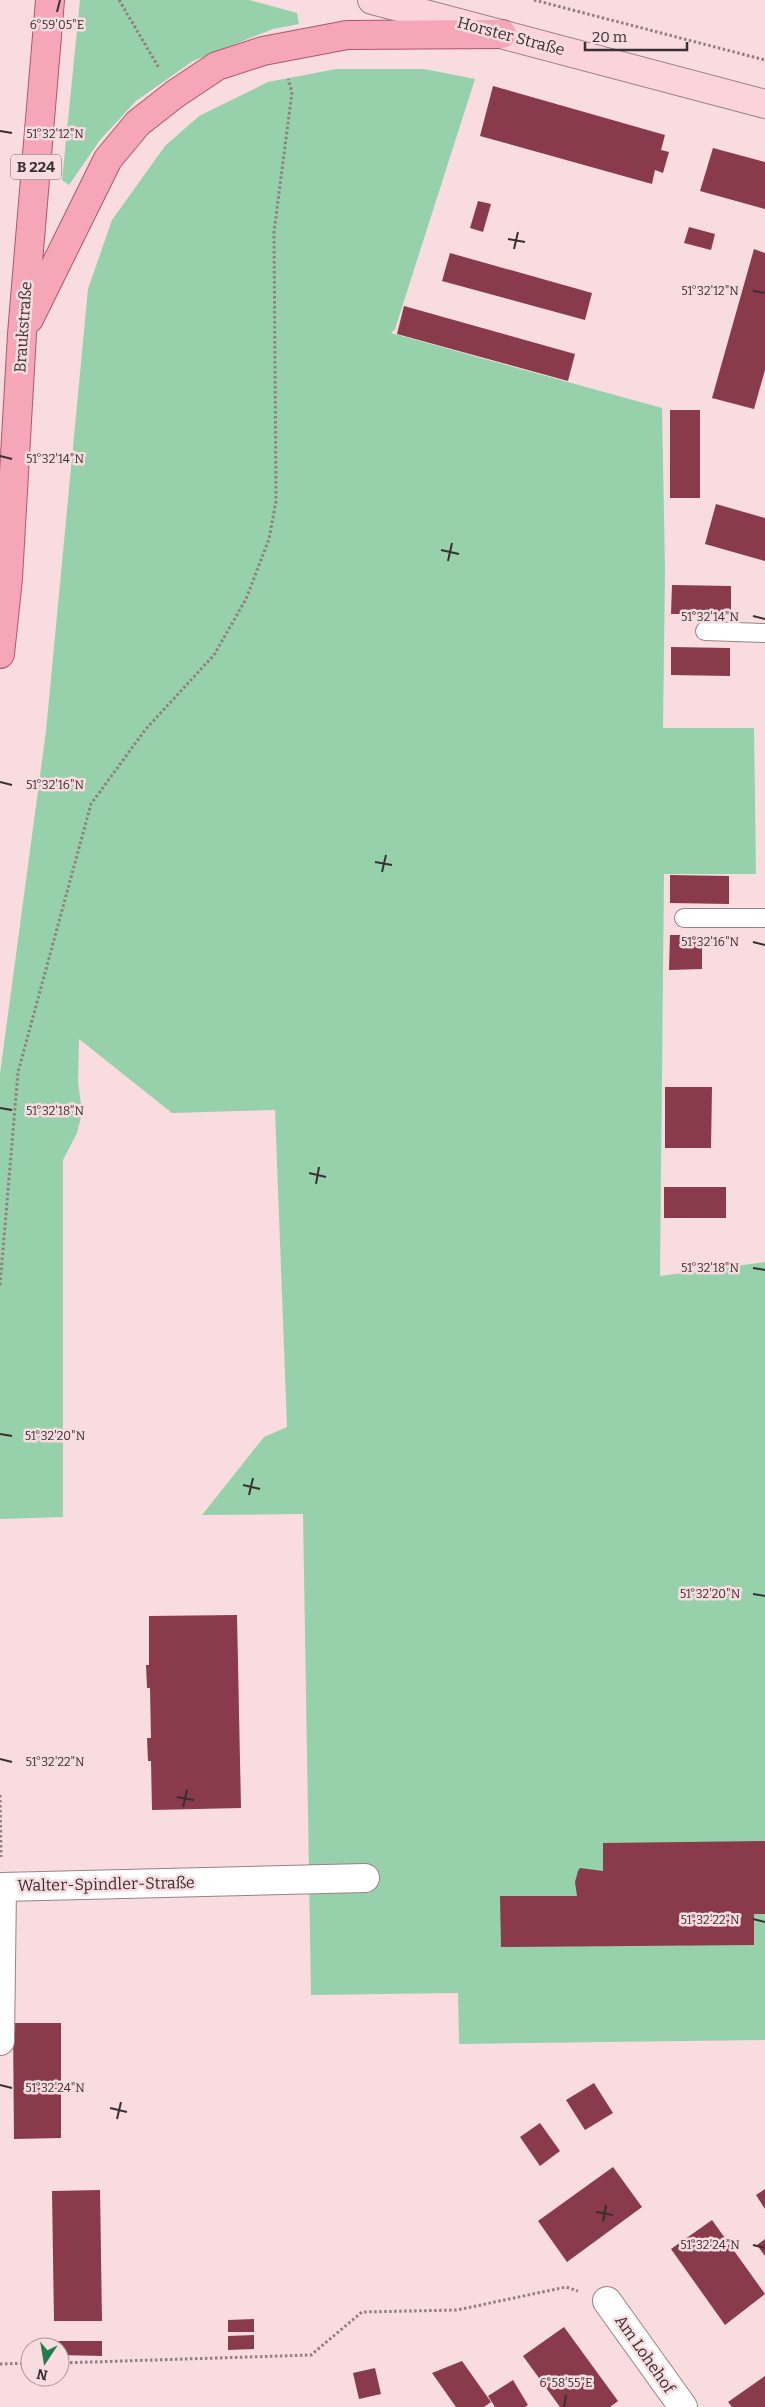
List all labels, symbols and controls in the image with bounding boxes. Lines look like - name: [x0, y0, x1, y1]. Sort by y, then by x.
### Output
- street label: Horster Straße: [455, 13, 567, 59]
- text: 6°59'05"E: [30, 18, 84, 32]
- scale bar: [585, 20, 688, 52]
- text: 20 m: [592, 28, 628, 46]
- text: 51°32'12"N: [26, 127, 84, 141]
- road number: B 224: [11, 154, 61, 180]
- street label: Braukstraße: [10, 281, 36, 373]
- text: 51°32'12"N: [681, 284, 739, 298]
- text: 51°32'14"N: [26, 452, 85, 466]
- text: 51°32'14"N: [681, 610, 740, 624]
- text: 51°32'16"N: [26, 778, 85, 792]
- text: 51°32'16"N: [681, 935, 740, 949]
- text: 51°32'18"N: [26, 1104, 84, 1118]
- text: 51°32'18"N: [681, 1261, 739, 1275]
- text: 51°32'20"N: [25, 1429, 86, 1443]
- text: 51°32'20"N: [680, 1587, 741, 1601]
- text: 51°32'22"N: [25, 1755, 85, 1769]
- street label: Walter-Spindler-Straße: [17, 1873, 195, 1895]
- text: 51°32'22"N: [680, 1913, 740, 1927]
- text: 51°32'24"N: [25, 2081, 85, 2095]
- text: 51°32'24"N: [680, 2238, 740, 2252]
- street label: Am Lohehof: [611, 2311, 680, 2398]
- north arrow: [20, 2337, 70, 2387]
- text: N: [35, 2365, 49, 2384]
- text: 6°58'55"E: [539, 2376, 593, 2390]

